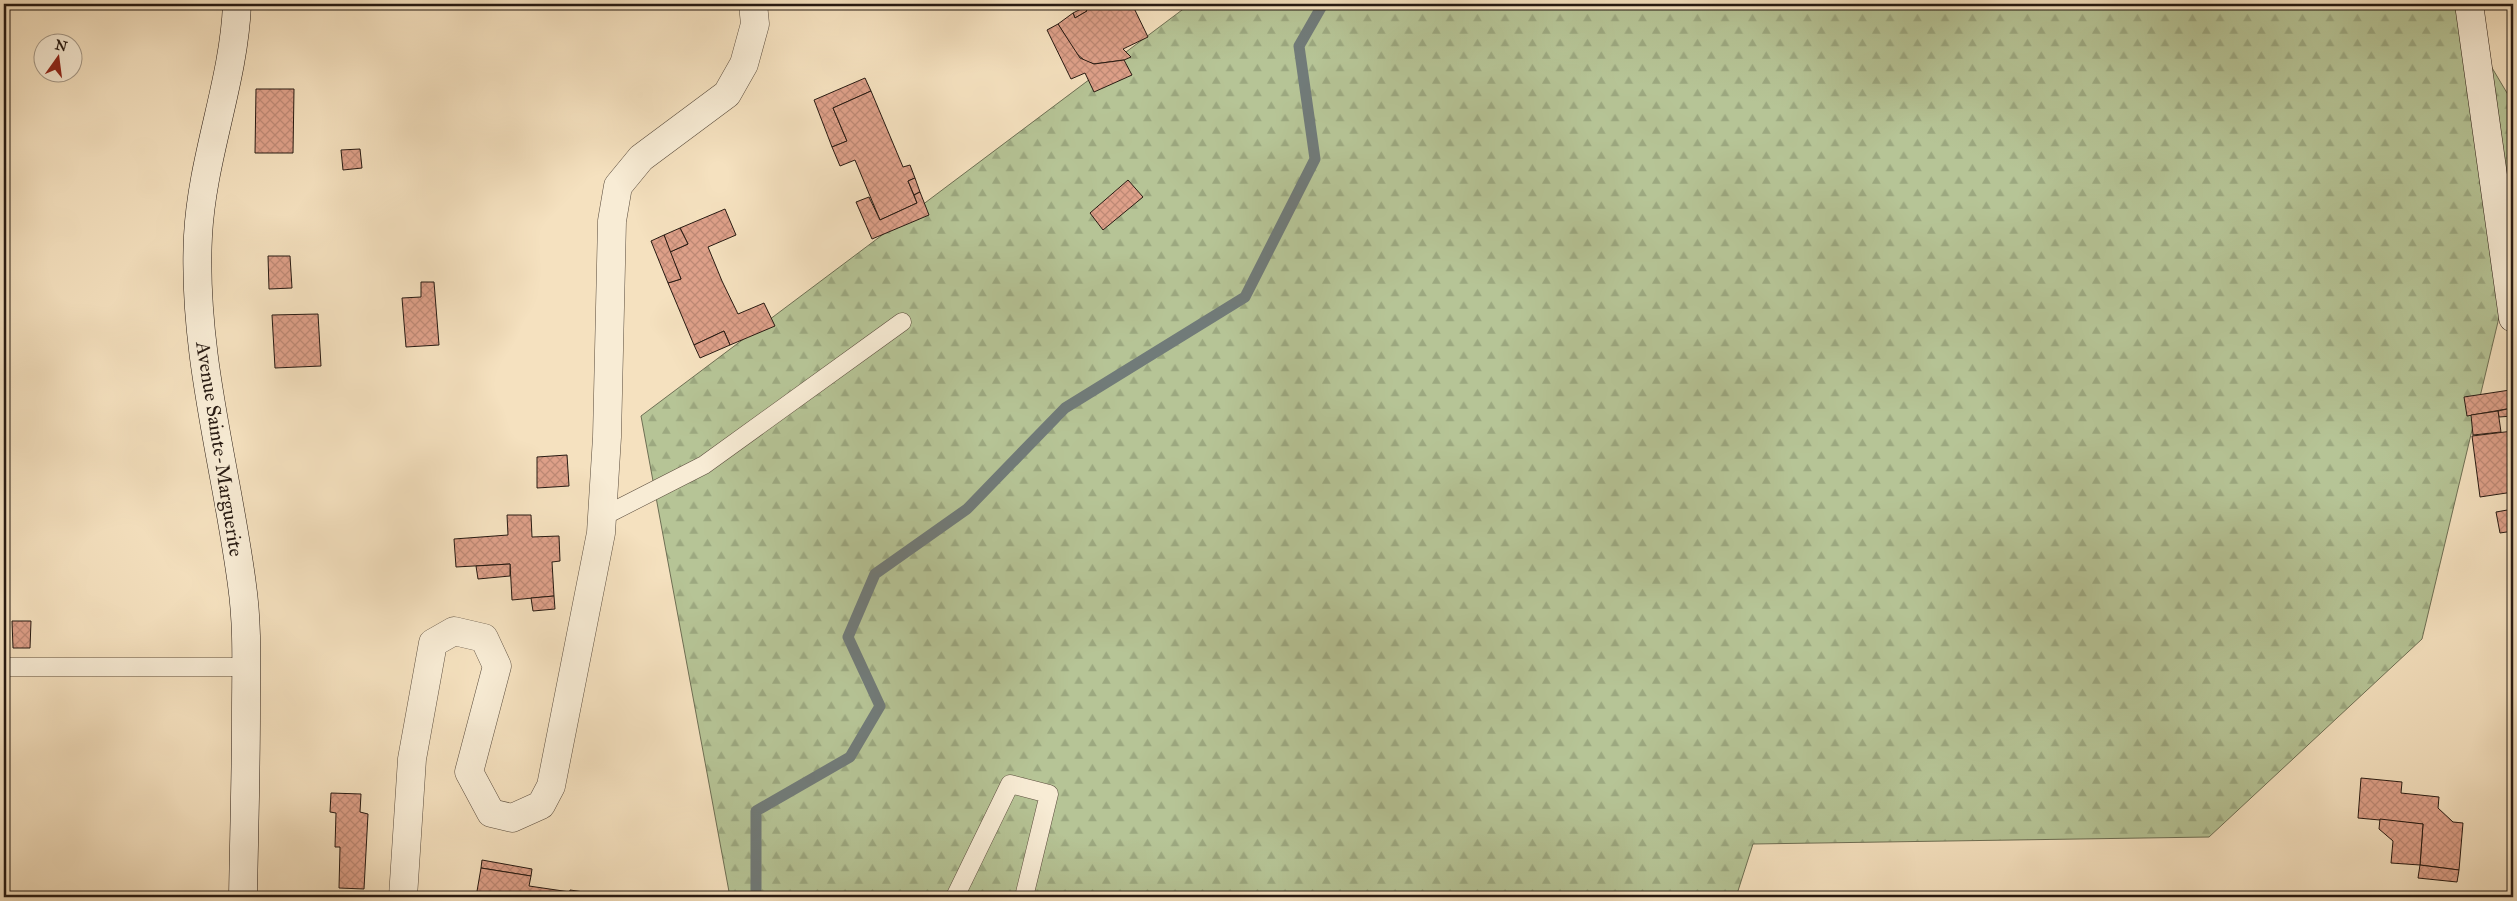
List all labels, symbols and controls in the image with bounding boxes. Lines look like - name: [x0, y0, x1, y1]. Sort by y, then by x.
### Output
- north arrow: [32, 32, 82, 82]
- text: N: [53, 36, 69, 56]
- street label: Avenue Sainte-Marguerite: [190, 339, 249, 558]

